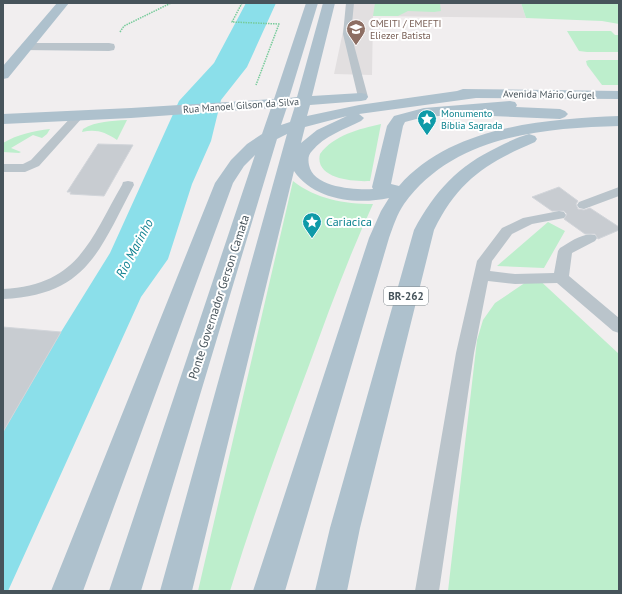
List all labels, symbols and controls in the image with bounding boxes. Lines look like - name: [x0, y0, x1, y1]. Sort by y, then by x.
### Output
- place label: CMEITI / EMEFTI Eliezer Batista: [370, 17, 442, 42]
- school or university icon: CMEITI / EMEFTI Eliezer Batista: [345, 18, 367, 46]
- street label: Avenida Mário Gurgel: [503, 87, 595, 102]
- street label: Rua Manoel Gilson da Silva: [183, 95, 300, 116]
- place label: Monumento Bíblia Sagrada: [441, 107, 503, 132]
- place icon: Monumento Bíblia Sagrada: [416, 108, 438, 136]
- place icon: Cariacica: [301, 211, 323, 239]
- street label: Ponte Governador Gerson Camata: [185, 213, 252, 381]
- place label: Cariacica: [326, 214, 372, 229]
- water label: Rio Marinho: [112, 215, 157, 281]
- road number: BR-262: [384, 287, 428, 305]

